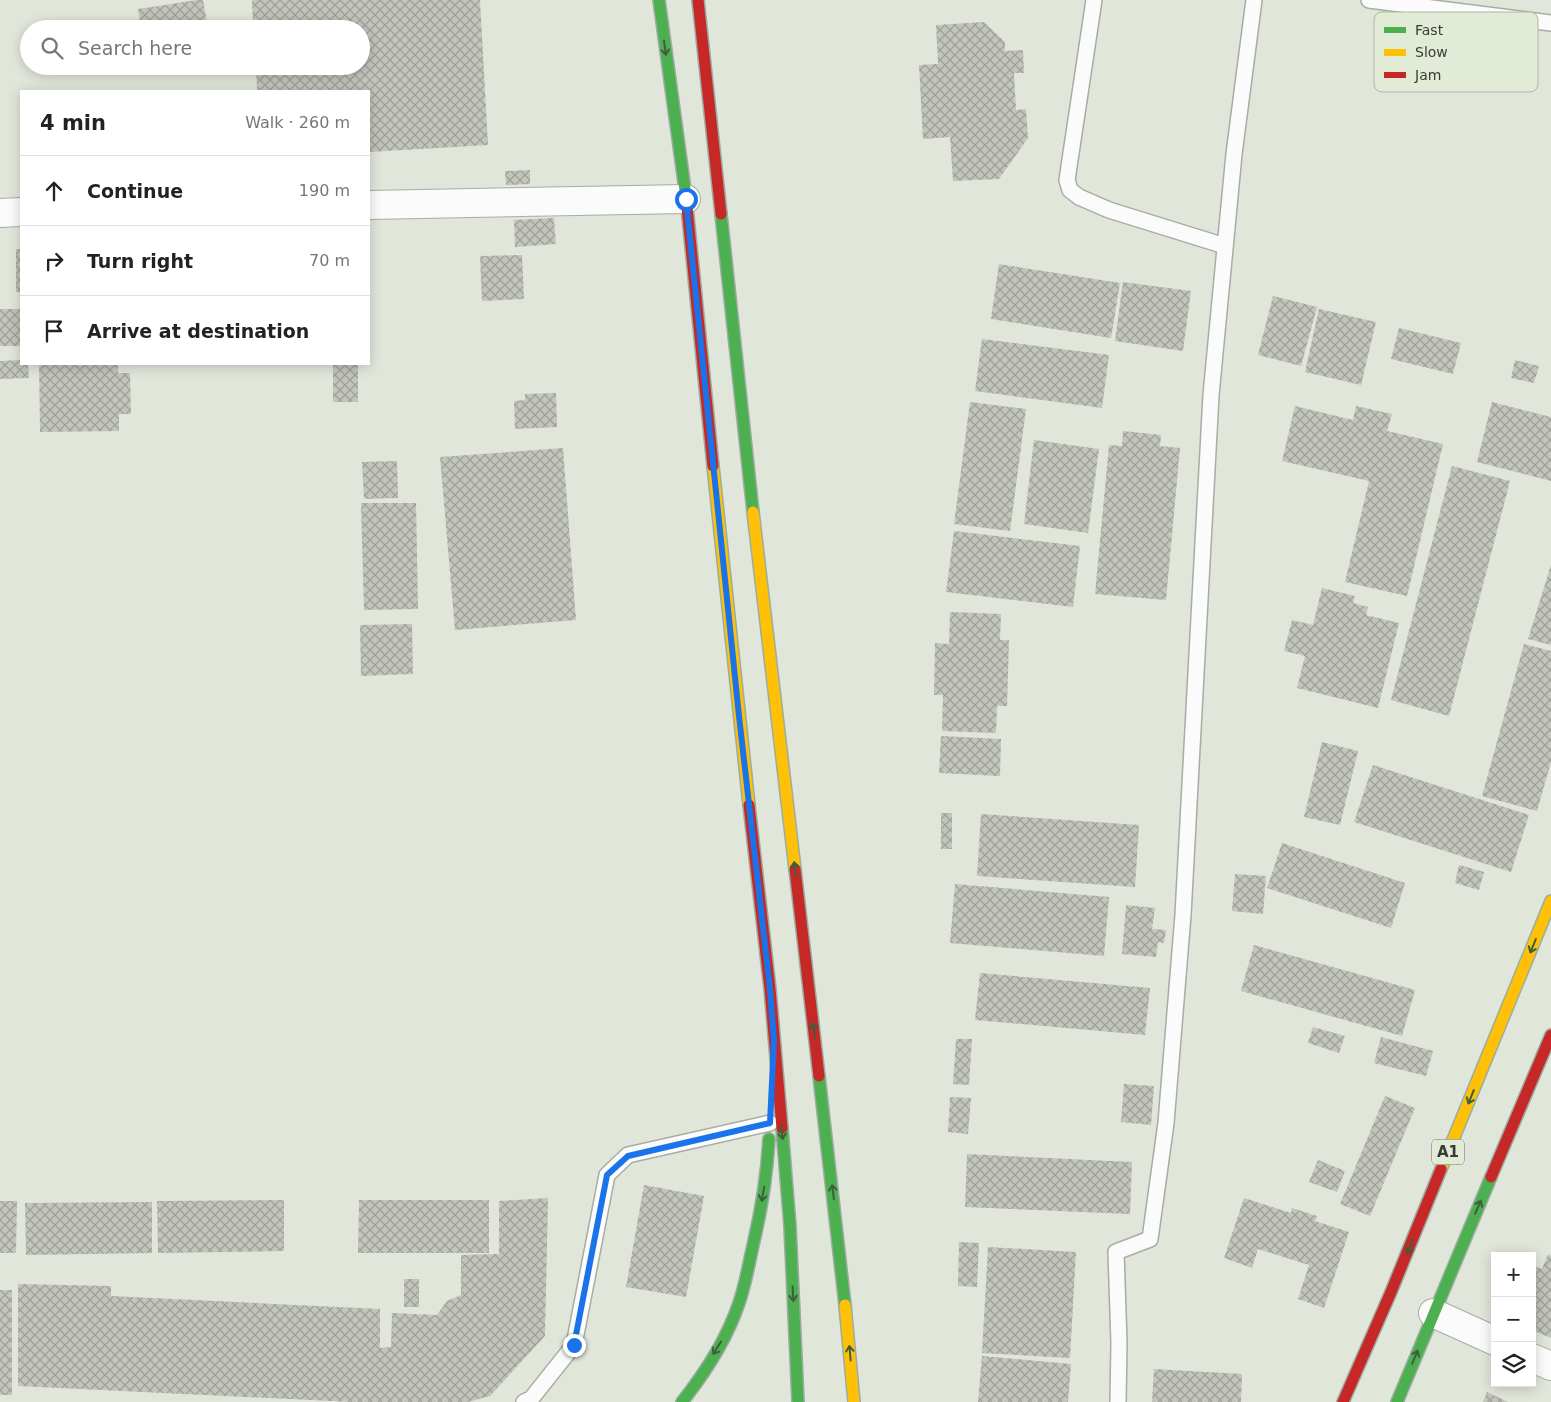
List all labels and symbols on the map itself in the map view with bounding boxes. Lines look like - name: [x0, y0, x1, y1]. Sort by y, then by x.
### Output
- legend: [1374, 12, 1538, 92]
- text: Fast: [1415, 22, 1444, 38]
- one-way arrow: [661, 40, 671, 56]
- text: Slow: [1415, 44, 1448, 60]
- text: Jam: [1414, 67, 1441, 83]
- route start: [675, 188, 698, 211]
- one-way arrow: [790, 861, 800, 877]
- one-way arrow: [1527, 938, 1537, 953]
- one-way arrow: [809, 1023, 819, 1039]
- one-way arrow: [1466, 1089, 1475, 1104]
- one-way arrow: [777, 1124, 786, 1140]
- road number: A1: [1432, 1140, 1464, 1164]
- one-way arrow: [828, 1184, 838, 1200]
- one-way arrow: [757, 1185, 767, 1201]
- one-way arrow: [1474, 1200, 1484, 1215]
- one-way arrow: [1404, 1239, 1414, 1254]
- one-way arrow: [788, 1286, 797, 1302]
- route end: [563, 1334, 586, 1357]
- one-way arrow: [711, 1341, 721, 1355]
- one-way arrow: [845, 1346, 855, 1362]
- one-way arrow: [1411, 1350, 1421, 1365]

